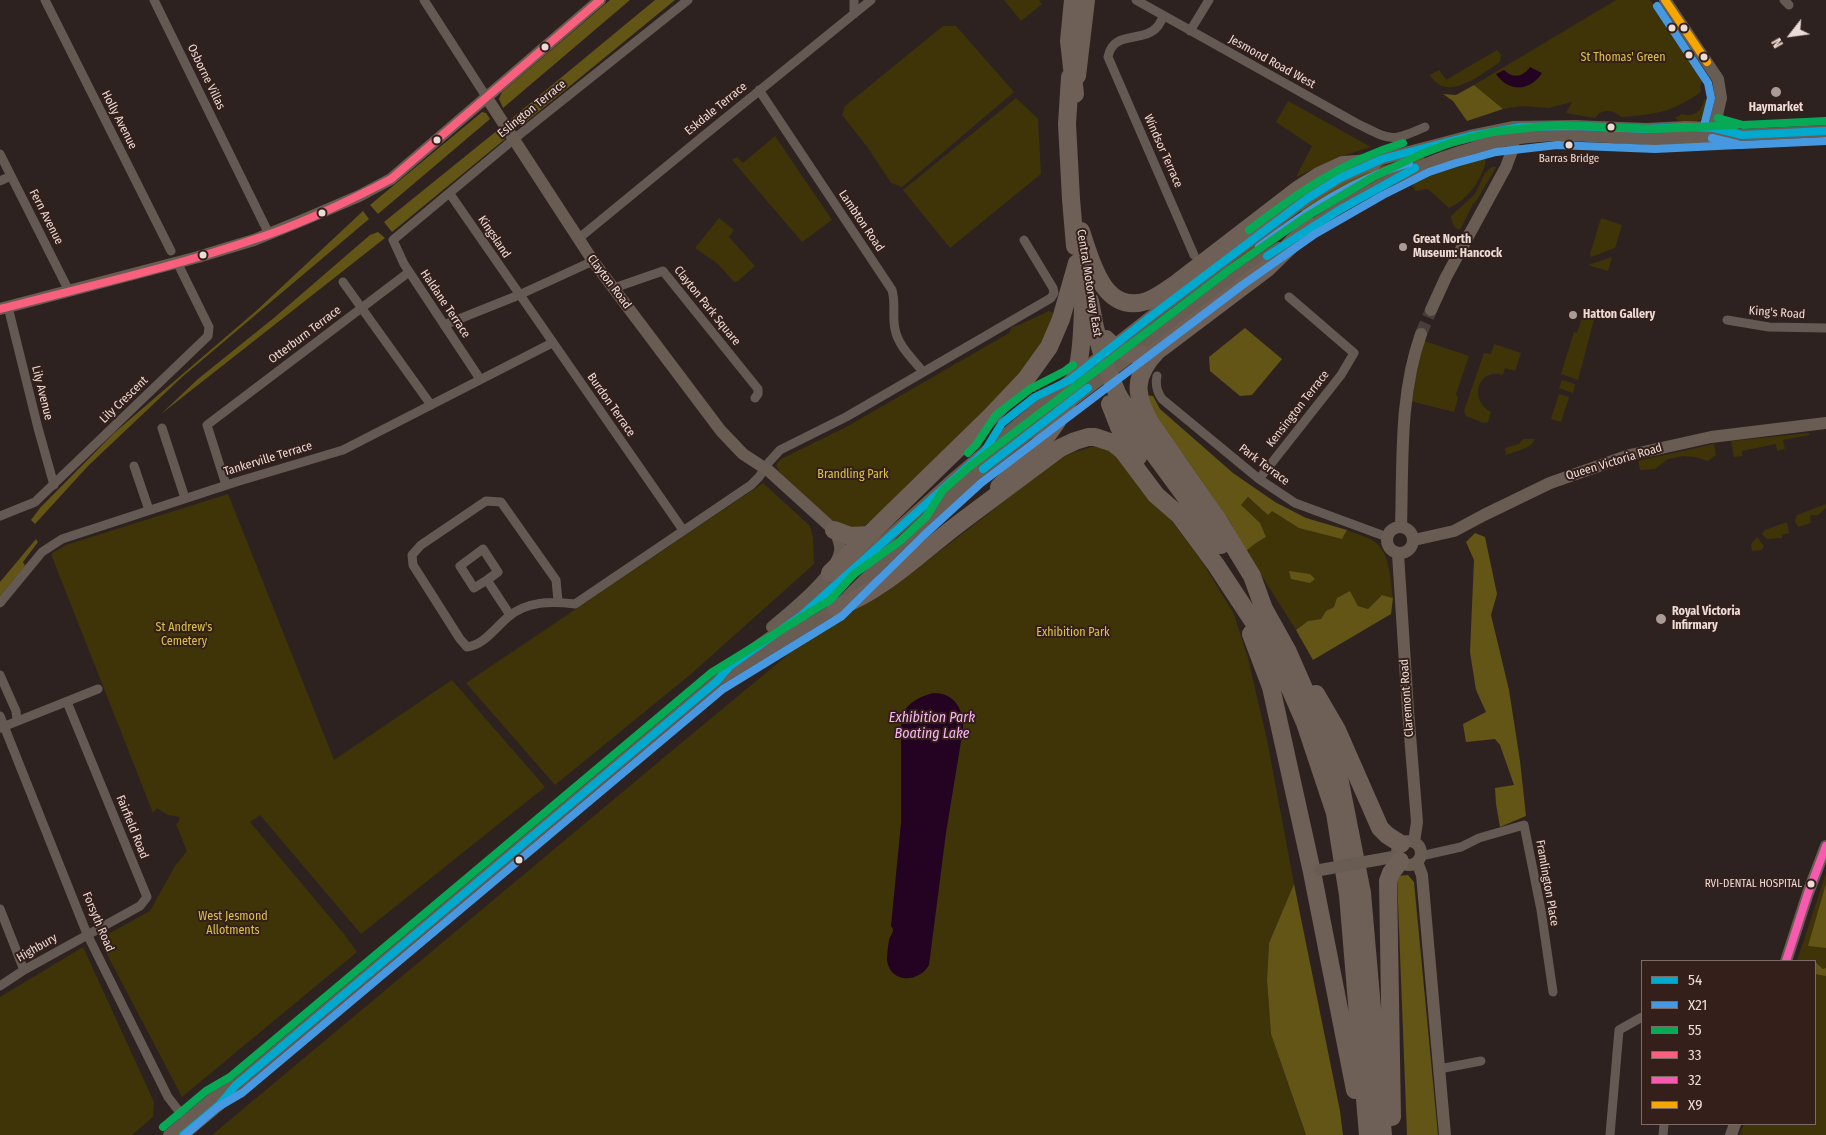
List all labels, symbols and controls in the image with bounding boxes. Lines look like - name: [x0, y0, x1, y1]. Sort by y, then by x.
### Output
- north arrow: [1766, 10, 1816, 60]
- unlabelled marker: [1667, 23, 1677, 33]
- unlabelled marker: [1679, 23, 1689, 33]
- street label: Jesmond Road West: [1226, 32, 1318, 92]
- text: N: [1768, 35, 1787, 51]
- street label: Osborne Villas: [184, 42, 228, 112]
- unlabelled marker: [540, 42, 550, 52]
- unlabelled marker: [1684, 50, 1694, 60]
- park label: St Thomas' Green: [1580, 51, 1666, 65]
- unlabelled marker: [1699, 52, 1709, 62]
- street label: Eslington Terrace: [495, 77, 569, 141]
- street label: Eskdale Terrace: [682, 80, 750, 138]
- marker: Haymarket: [1769, 85, 1783, 99]
- street label: Holly Avenue: [98, 88, 140, 152]
- place label: Haymarket: [1749, 101, 1803, 115]
- street label: Windsor Terrace: [1140, 112, 1186, 190]
- unlabelled marker: [1606, 122, 1616, 132]
- unlabelled marker: [432, 135, 442, 145]
- marker: Barras Bridge: [1564, 140, 1574, 150]
- place label: Barras Bridge: [1539, 152, 1599, 166]
- street label: Fern Avenue: [26, 187, 66, 247]
- street label: Lambton Road: [835, 188, 887, 254]
- unlabelled marker: [317, 208, 327, 218]
- street label: Kingsland: [475, 213, 513, 261]
- street label: Central Motorway East: [1073, 228, 1105, 338]
- place label: Great North Museum: Hancock: [1413, 233, 1502, 261]
- marker: Great North Museum: Hancock: [1397, 241, 1409, 253]
- unlabelled marker: [198, 250, 208, 260]
- street label: Clayton Road: [584, 252, 634, 312]
- street label: Clayton Park Square: [671, 263, 743, 349]
- street label: Haldane Terrace: [417, 267, 473, 341]
- street label: Otterburn Terrace: [266, 303, 344, 367]
- street label: King's Road: [1748, 304, 1806, 322]
- place label: Hatton Gallery: [1583, 308, 1655, 322]
- marker: Hatton Gallery: [1567, 309, 1579, 321]
- street label: Lily Avenue: [28, 364, 56, 422]
- street label: Kensington Terrace: [1264, 368, 1332, 450]
- street label: Burdon Terrace: [584, 371, 638, 439]
- street label: Lily Crescent: [97, 373, 151, 427]
- street label: Tankerville Terrace: [222, 439, 314, 479]
- street label: Park Terrace: [1236, 441, 1292, 489]
- street label: Queen Victoria Road: [1564, 441, 1664, 483]
- park label: Brandling Park: [817, 468, 889, 482]
- place label: Royal Victoria Infirmary: [1672, 605, 1740, 633]
- marker: Royal Victoria Infirmary: [1654, 612, 1668, 626]
- park label: St Andrew's Cemetery: [156, 621, 212, 649]
- park label: Exhibition Park: [1036, 626, 1110, 640]
- street label: Claremont Road: [1397, 658, 1417, 738]
- water label: Exhibition Park Boating Lake: [889, 710, 975, 742]
- street label: Fairfield Road: [113, 793, 151, 861]
- street label: Framlington Place: [1532, 839, 1562, 927]
- unlabelled marker: [514, 855, 524, 865]
- place label: RVI-DENTAL HOSPITAL: [1705, 877, 1802, 891]
- marker: RVI-DENTAL HOSPITAL: [1806, 879, 1816, 889]
- street label: Forsyth Road: [79, 890, 117, 954]
- park label: West Jesmond Allotments: [198, 910, 268, 938]
- street label: Highbury: [14, 931, 60, 965]
- legend: [1641, 960, 1816, 1125]
- text: 54: [1688, 971, 1702, 989]
- text: X21: [1688, 996, 1707, 1014]
- text: 55: [1688, 1021, 1702, 1039]
- text: 33: [1688, 1046, 1702, 1064]
- text: 32: [1688, 1071, 1701, 1089]
- text: X9: [1688, 1096, 1702, 1114]

